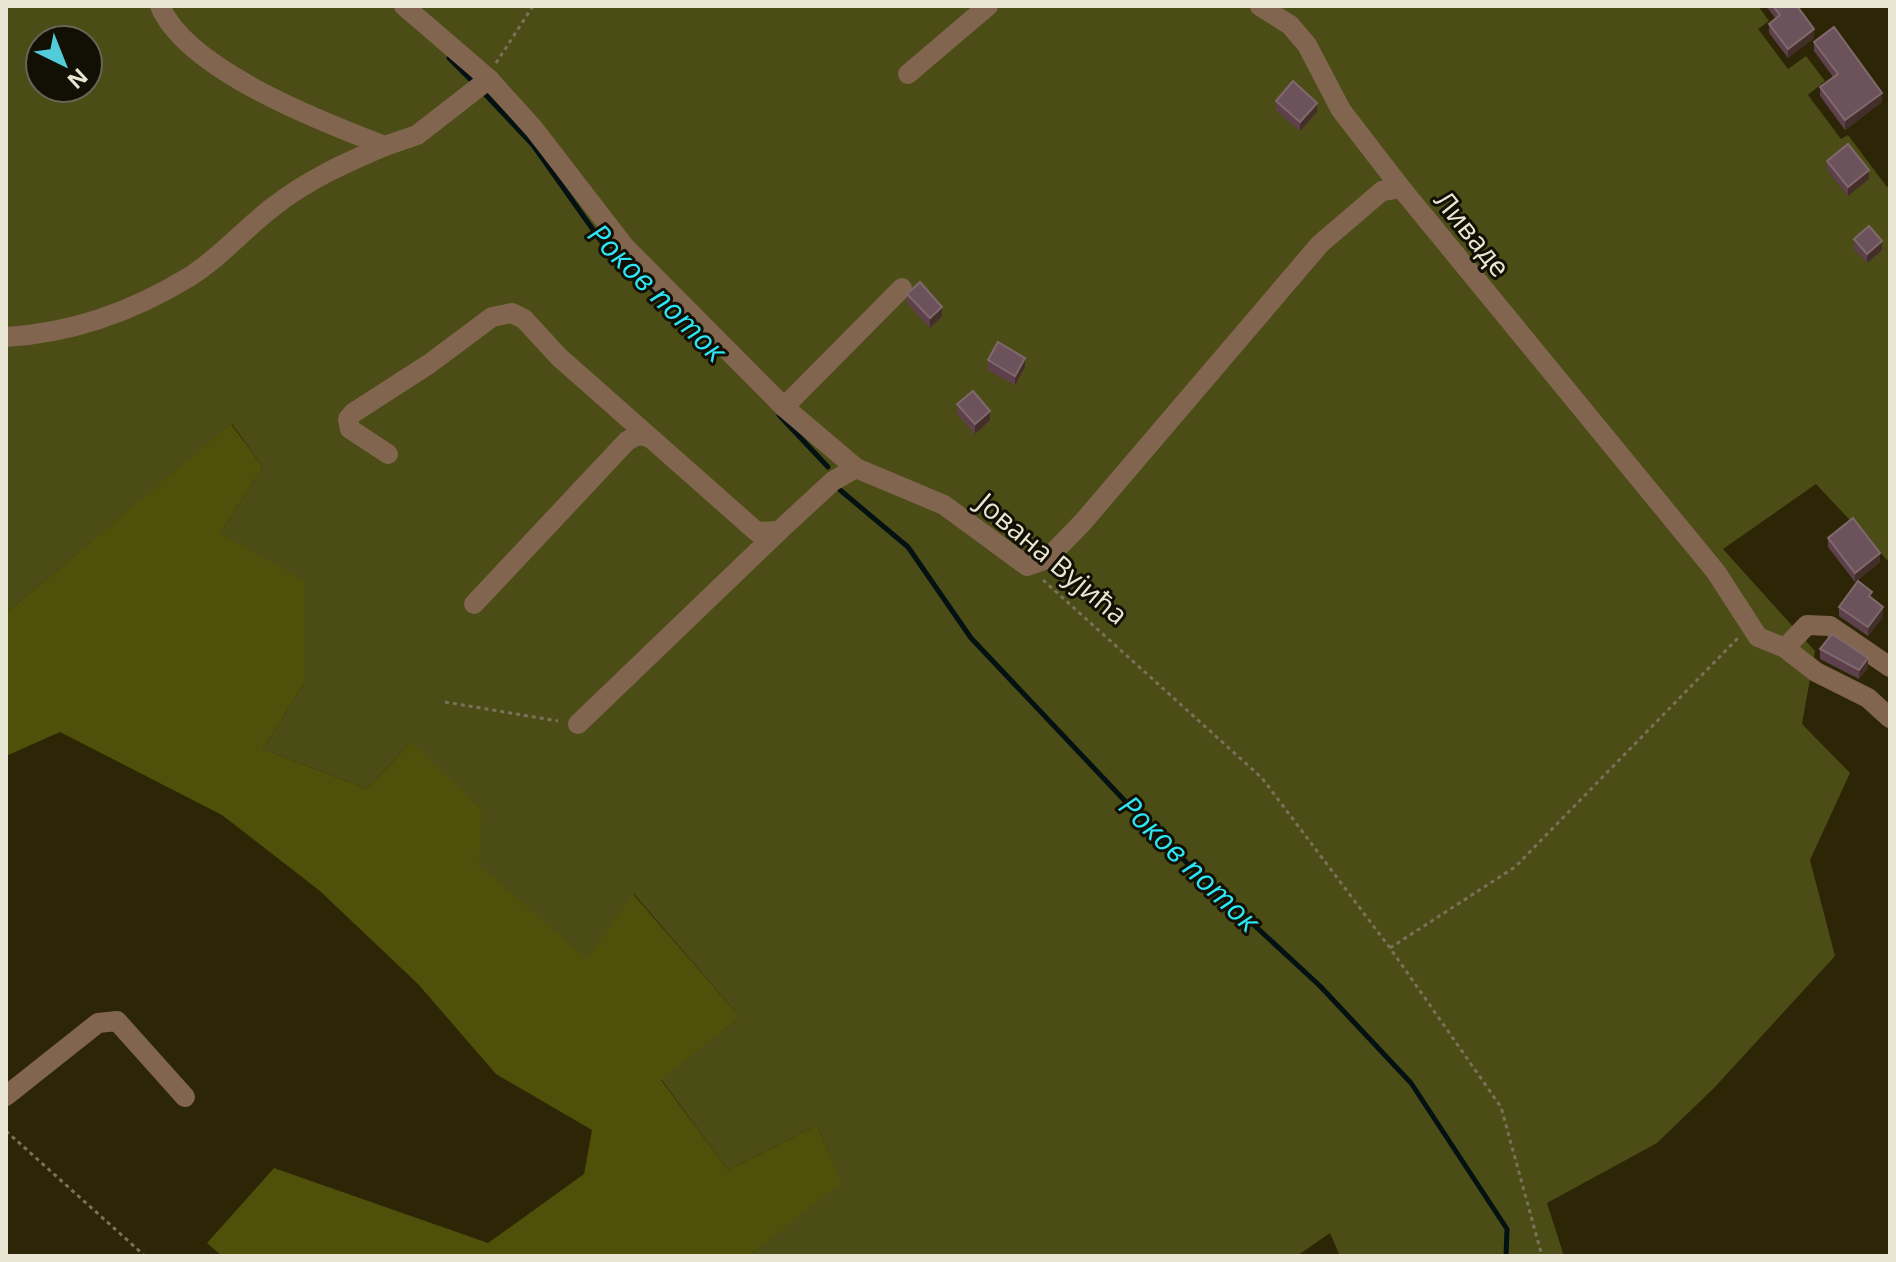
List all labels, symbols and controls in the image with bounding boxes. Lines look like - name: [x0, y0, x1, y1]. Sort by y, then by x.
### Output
- north arrow: [24, 24, 104, 104]
- text: N: [62, 62, 95, 96]
- street label: Ливаде: [1426, 182, 1520, 284]
- water label: Роков поток: [580, 214, 738, 372]
- street label: Јована Вујића: [967, 482, 1137, 632]
- water label: Роков поток: [1111, 786, 1270, 942]

